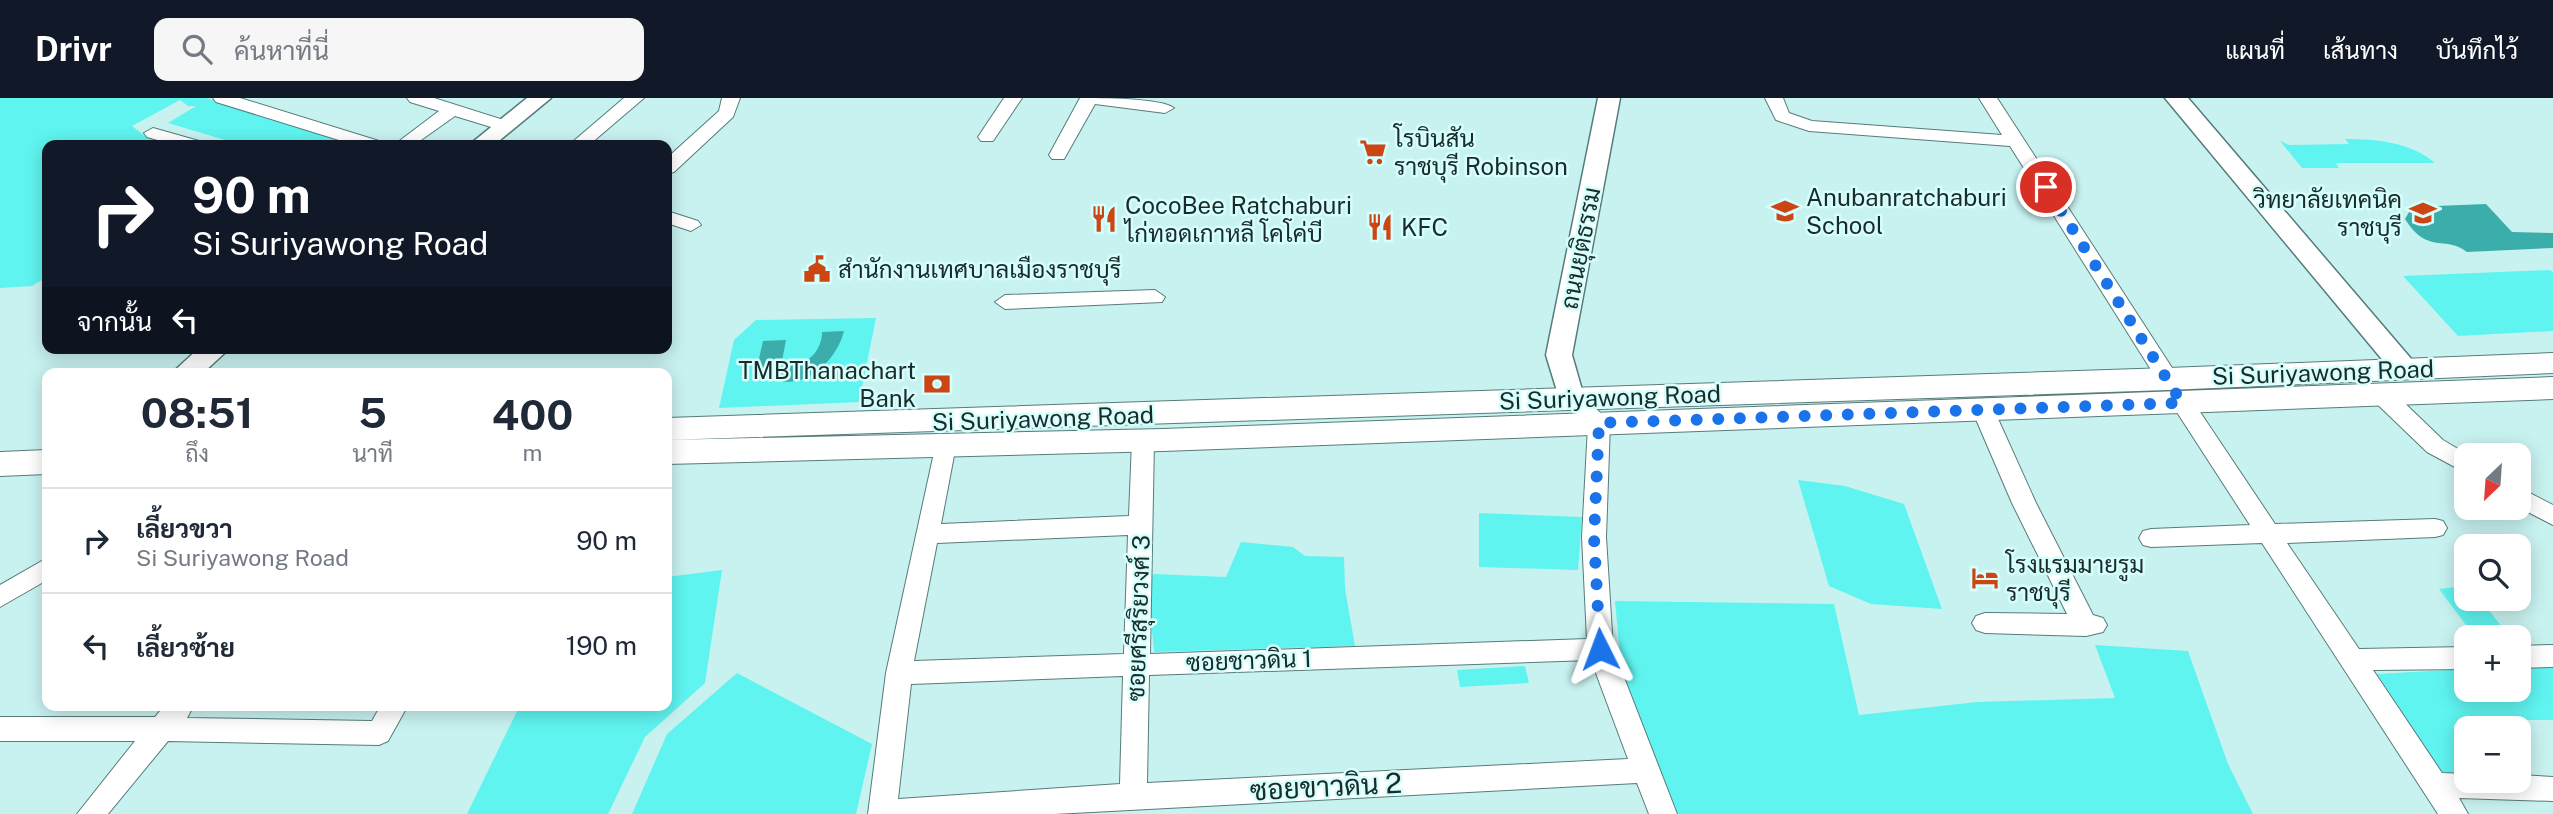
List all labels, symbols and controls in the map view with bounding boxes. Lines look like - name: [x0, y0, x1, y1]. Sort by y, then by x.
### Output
- search box: [154, 18, 644, 81]
- text: Drivr: [35, 30, 112, 68]
- icon: search: [178, 30, 216, 68]
- text: ค้นหาที่นี่: [234, 35, 329, 66]
- text: แผนที่: [2225, 36, 2285, 64]
- text: เส้นทาง: [2323, 36, 2398, 64]
- text: บันทึกไว้: [2436, 36, 2518, 64]
- place label: โรบินสัน ราชบุรี Robinson: [1392, 123, 1568, 183]
- supermarket icon: โรบินสัน ราชบุรี Robinson: [1358, 137, 1388, 167]
- pin: [2016, 157, 2076, 217]
- text: 90 m: [192, 166, 311, 224]
- icon: right: [77, 168, 168, 259]
- icon: arrive: [2027, 168, 2065, 206]
- place label: Anubanratchaburi School: [1806, 183, 2007, 239]
- street label: ถนนยุติธรรม: [1554, 185, 1608, 312]
- place label: วิทยาลัยเทคนิค ราชบุรี: [2253, 185, 2402, 244]
- place label: CocoBee Ratchaburi ไก่ทอดเกาหลี โคโค่บี: [1123, 191, 1352, 247]
- school or university icon: Anubanratchaburi School: [1770, 196, 1800, 226]
- school or university icon: วิทยาลัยเทคนิค ราชบุรี: [2408, 198, 2438, 228]
- restaurant icon: CocoBee Ratchaburi ไก่ทอดเกาหลี โคโค่บี: [1089, 204, 1119, 234]
- restaurant icon: KFC: [1365, 212, 1395, 242]
- place label: KFC: [1401, 213, 1448, 241]
- text: Si Suriyawong Road: [192, 225, 488, 262]
- public building icon: สำนักงานเทศบาลเมืองราชบุรี: [802, 254, 832, 284]
- place label: สำนักงานเทศบาลเมืองราชบุรี: [838, 255, 1121, 286]
- icon: left: [166, 301, 204, 339]
- text: จากนั้น: [77, 306, 152, 337]
- street label: Si Suriyawong Road: [2211, 354, 2435, 390]
- place label: TMBThanachart Bank: [738, 356, 916, 412]
- bank icon: TMBThanachart Bank: [922, 369, 952, 399]
- street label: Si Suriyawong Road: [1498, 379, 1722, 415]
- text: 08:51: [141, 388, 253, 437]
- text: 5: [358, 388, 387, 437]
- text: 400: [492, 390, 573, 439]
- street label: Si Suriyawong Road: [931, 400, 1155, 436]
- text: m: [523, 439, 542, 466]
- text: ถึง: [185, 440, 209, 467]
- text: นาที: [352, 440, 393, 467]
- north arrow: [2454, 443, 2530, 520]
- map controls: [2454, 443, 2531, 793]
- text: เลี้ยวขวา: [136, 513, 233, 544]
- icon: right: [77, 522, 115, 560]
- text: 90 m: [576, 525, 637, 556]
- street label: ซอยศรีสุริยวงศ์ 3: [1120, 534, 1158, 702]
- button: search: [2454, 534, 2531, 611]
- text: Si Suriyawong Road: [136, 544, 349, 571]
- place label: โรงแรมมายรูม ราชบุรี: [2004, 549, 2144, 609]
- hotel icon: โรงแรมมายรูม ราชบุรี: [1970, 563, 2000, 593]
- position arrow: [1563, 612, 1637, 686]
- button: +: [2454, 625, 2531, 702]
- icon: left: [77, 627, 115, 665]
- text: 190 m: [566, 630, 637, 661]
- text: เลี้ยวซ้าย: [136, 632, 235, 663]
- street label: ซอยชาวดิน 1: [1185, 644, 1313, 676]
- button: −: [2454, 716, 2531, 793]
- street label: ซอยขาวดิน 2: [1249, 766, 1403, 806]

